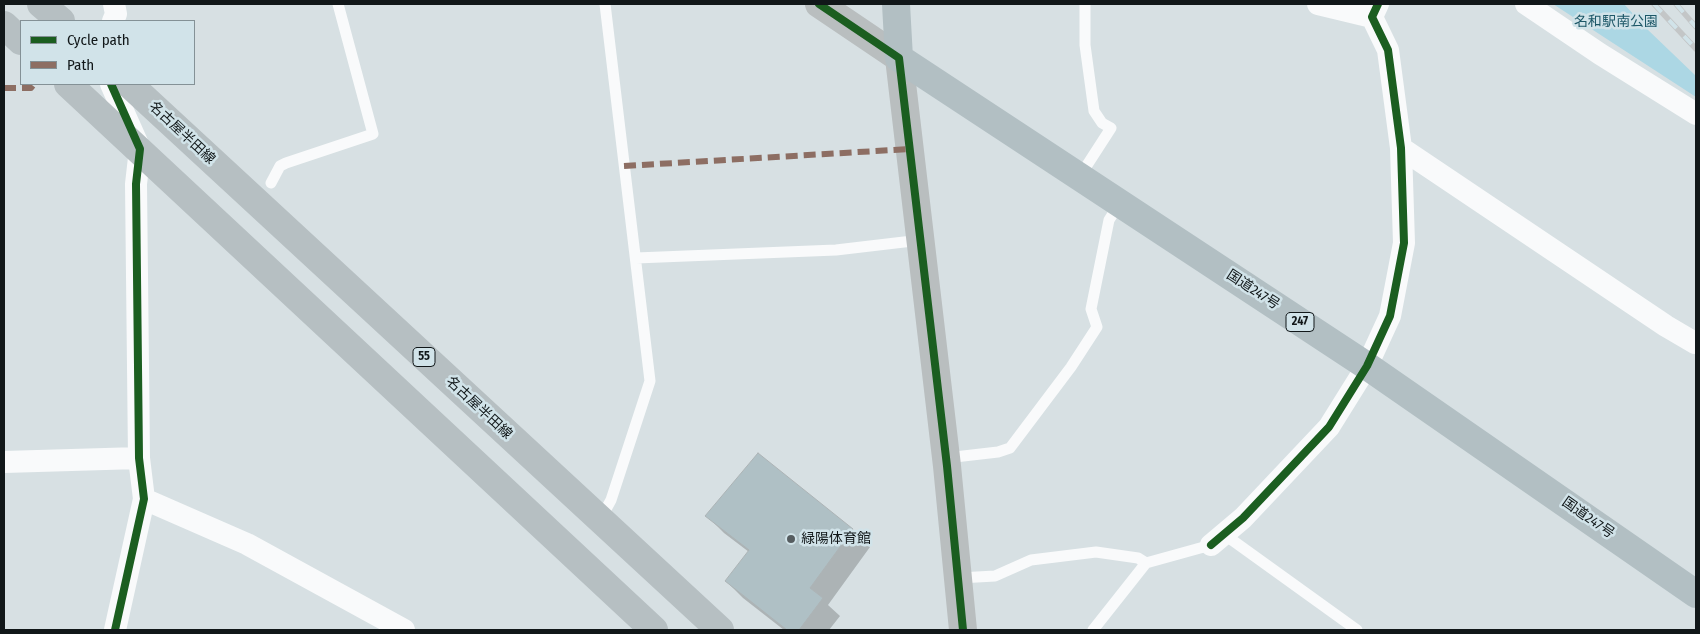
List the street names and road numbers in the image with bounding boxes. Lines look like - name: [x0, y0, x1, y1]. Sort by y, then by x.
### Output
- street label: 名古屋半田線: [146, 98, 218, 168]
- street label: 国道247号: [1223, 267, 1283, 313]
- road number: 247: [1286, 313, 1314, 332]
- road number: 55: [413, 348, 435, 367]
- street label: 名古屋半田線: [443, 373, 515, 443]
- street label: 国道247号: [1559, 494, 1617, 542]

